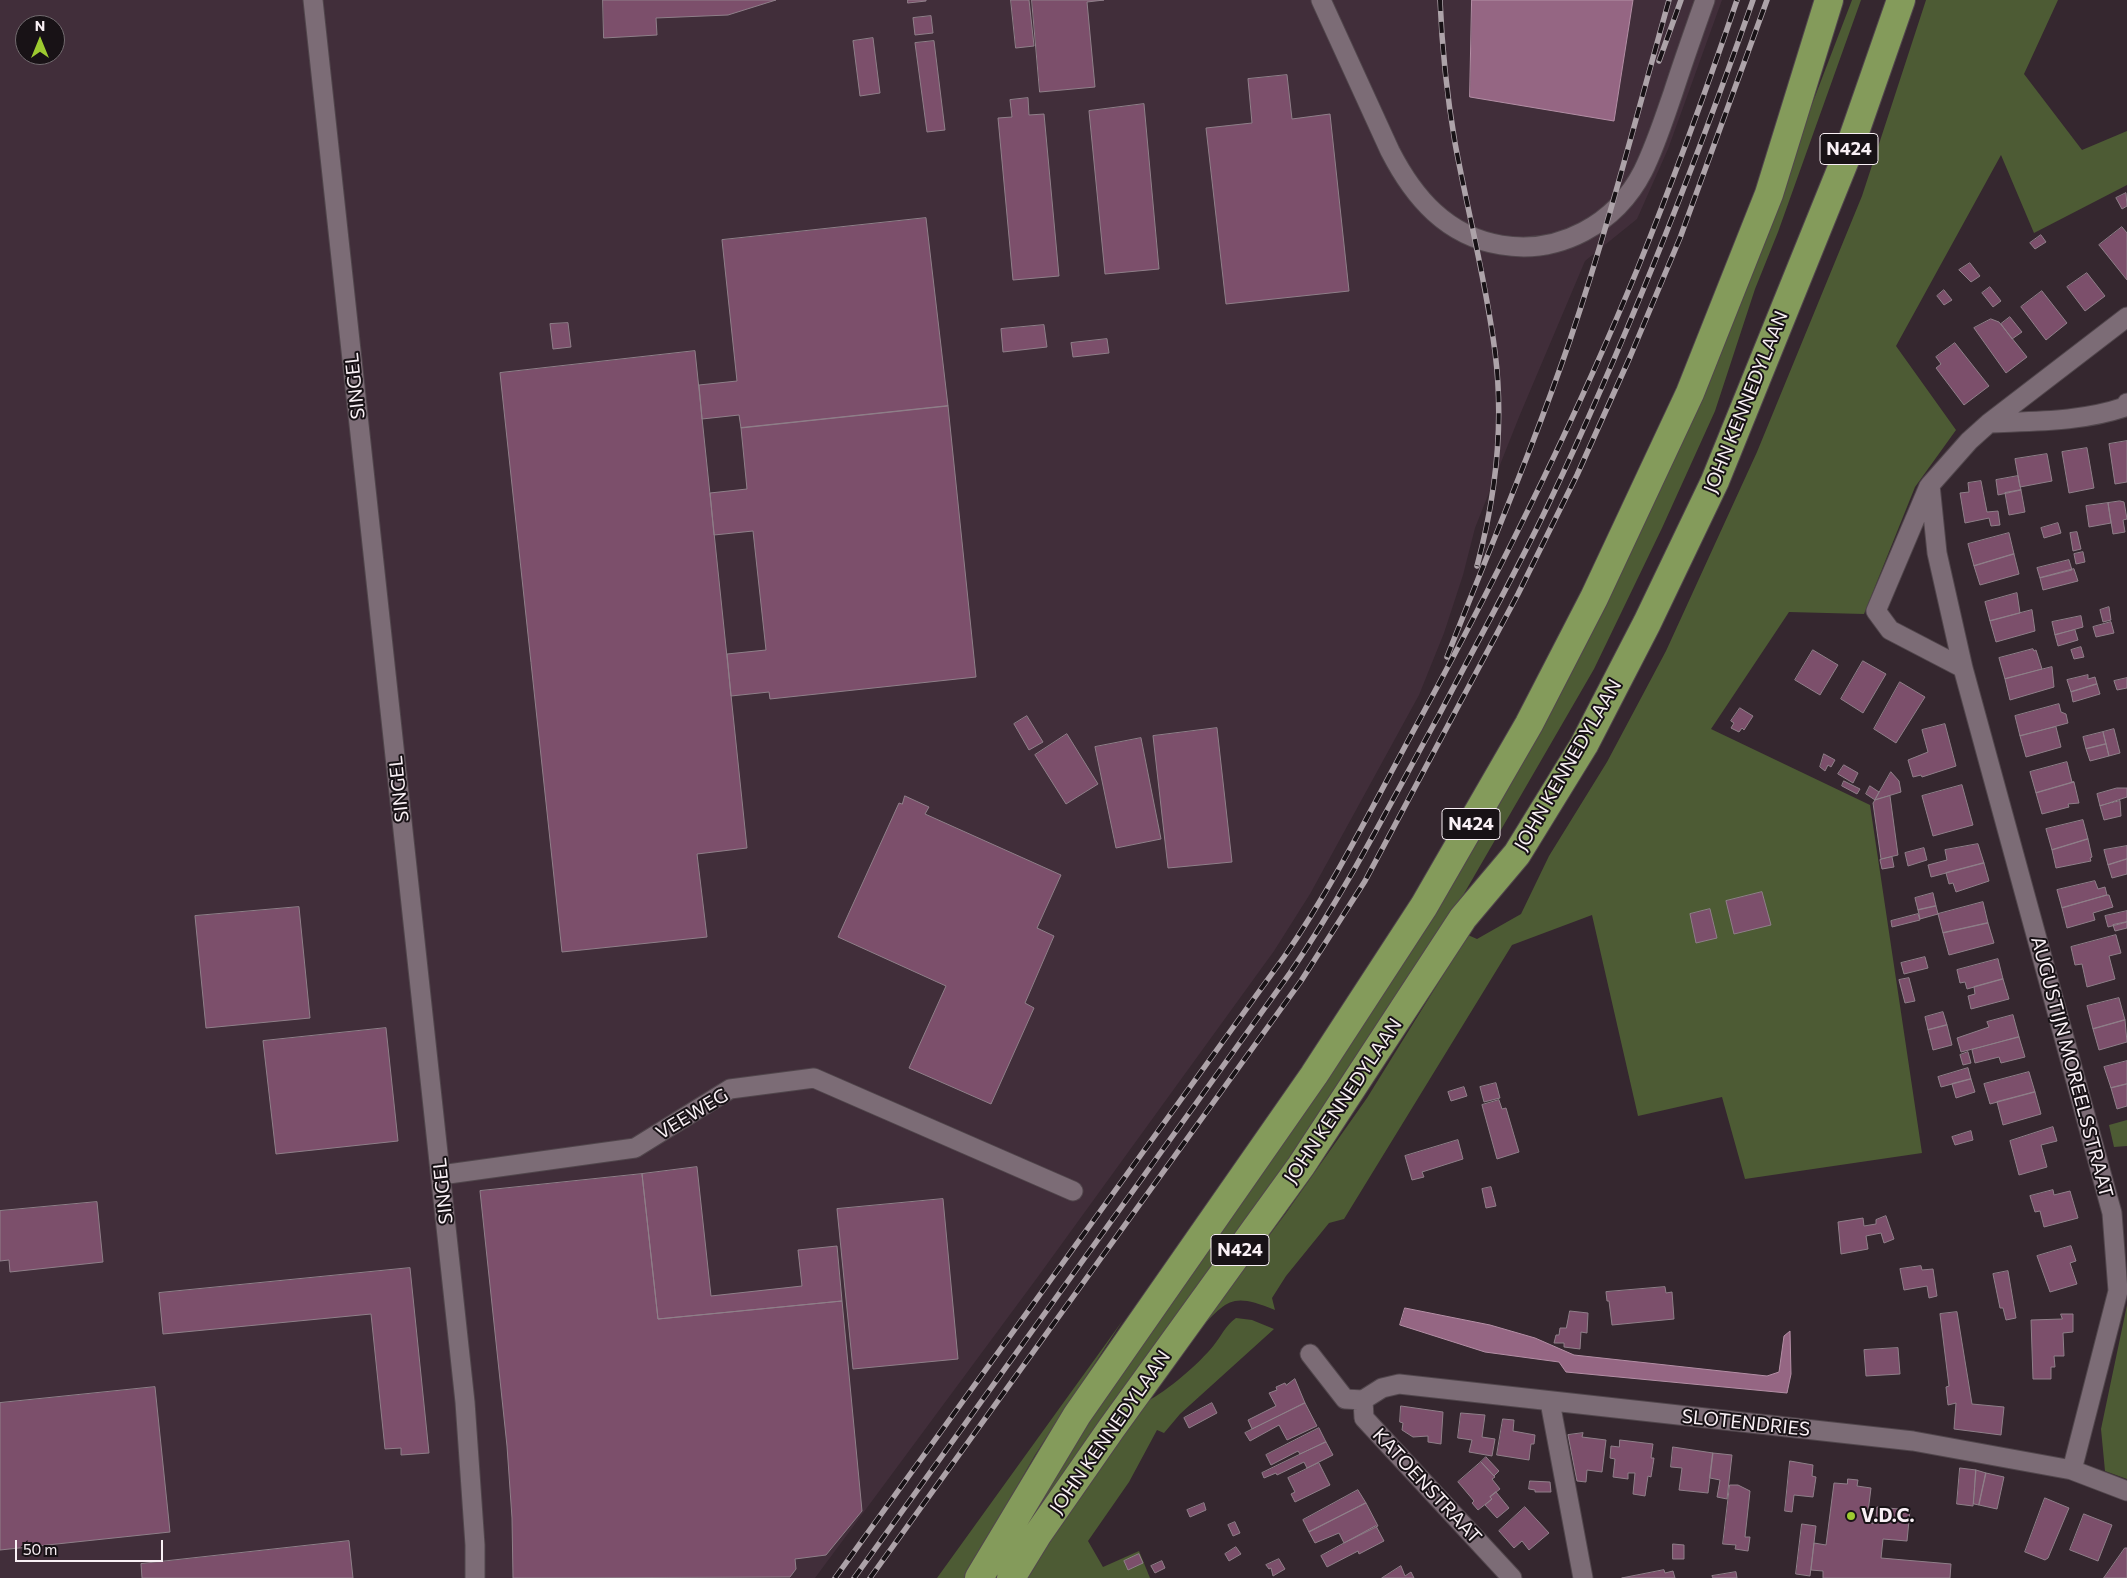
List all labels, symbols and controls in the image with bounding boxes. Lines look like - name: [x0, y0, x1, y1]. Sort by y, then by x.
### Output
- north arrow: [15, 15, 65, 65]
- text: N: [35, 17, 45, 34]
- road number: N424: [1820, 134, 1878, 164]
- street label: JOHN KENNEDYLAAN: [1699, 308, 1793, 496]
- street label: SINGEL: [340, 352, 370, 420]
- street label: JOHN KENNEDYLAAN: [1510, 675, 1626, 855]
- street label: SINGEL: [384, 755, 414, 823]
- road number: N424: [1442, 809, 1500, 840]
- street label: AUGUSTIJN MOREELSSTRAAT: [2026, 934, 2118, 1200]
- street label: JOHN KENNEDYLAAN: [1279, 1014, 1407, 1188]
- street label: VEEWEG: [652, 1084, 732, 1144]
- street label: SINGEL: [428, 1157, 458, 1225]
- road number: N424: [1211, 1234, 1269, 1266]
- street label: JOHN KENNEDYLAAN: [1045, 1346, 1175, 1518]
- street label: SLOTENDRIES: [1681, 1405, 1811, 1441]
- street label: KATOENSTRAAT: [1368, 1424, 1486, 1548]
- place label: V.D.C.: [1861, 1505, 1914, 1527]
- marker: V.D.C.: [1845, 1510, 1857, 1522]
- scale bar: [18, 1530, 165, 1562]
- text: 50 m: [23, 1540, 57, 1558]

